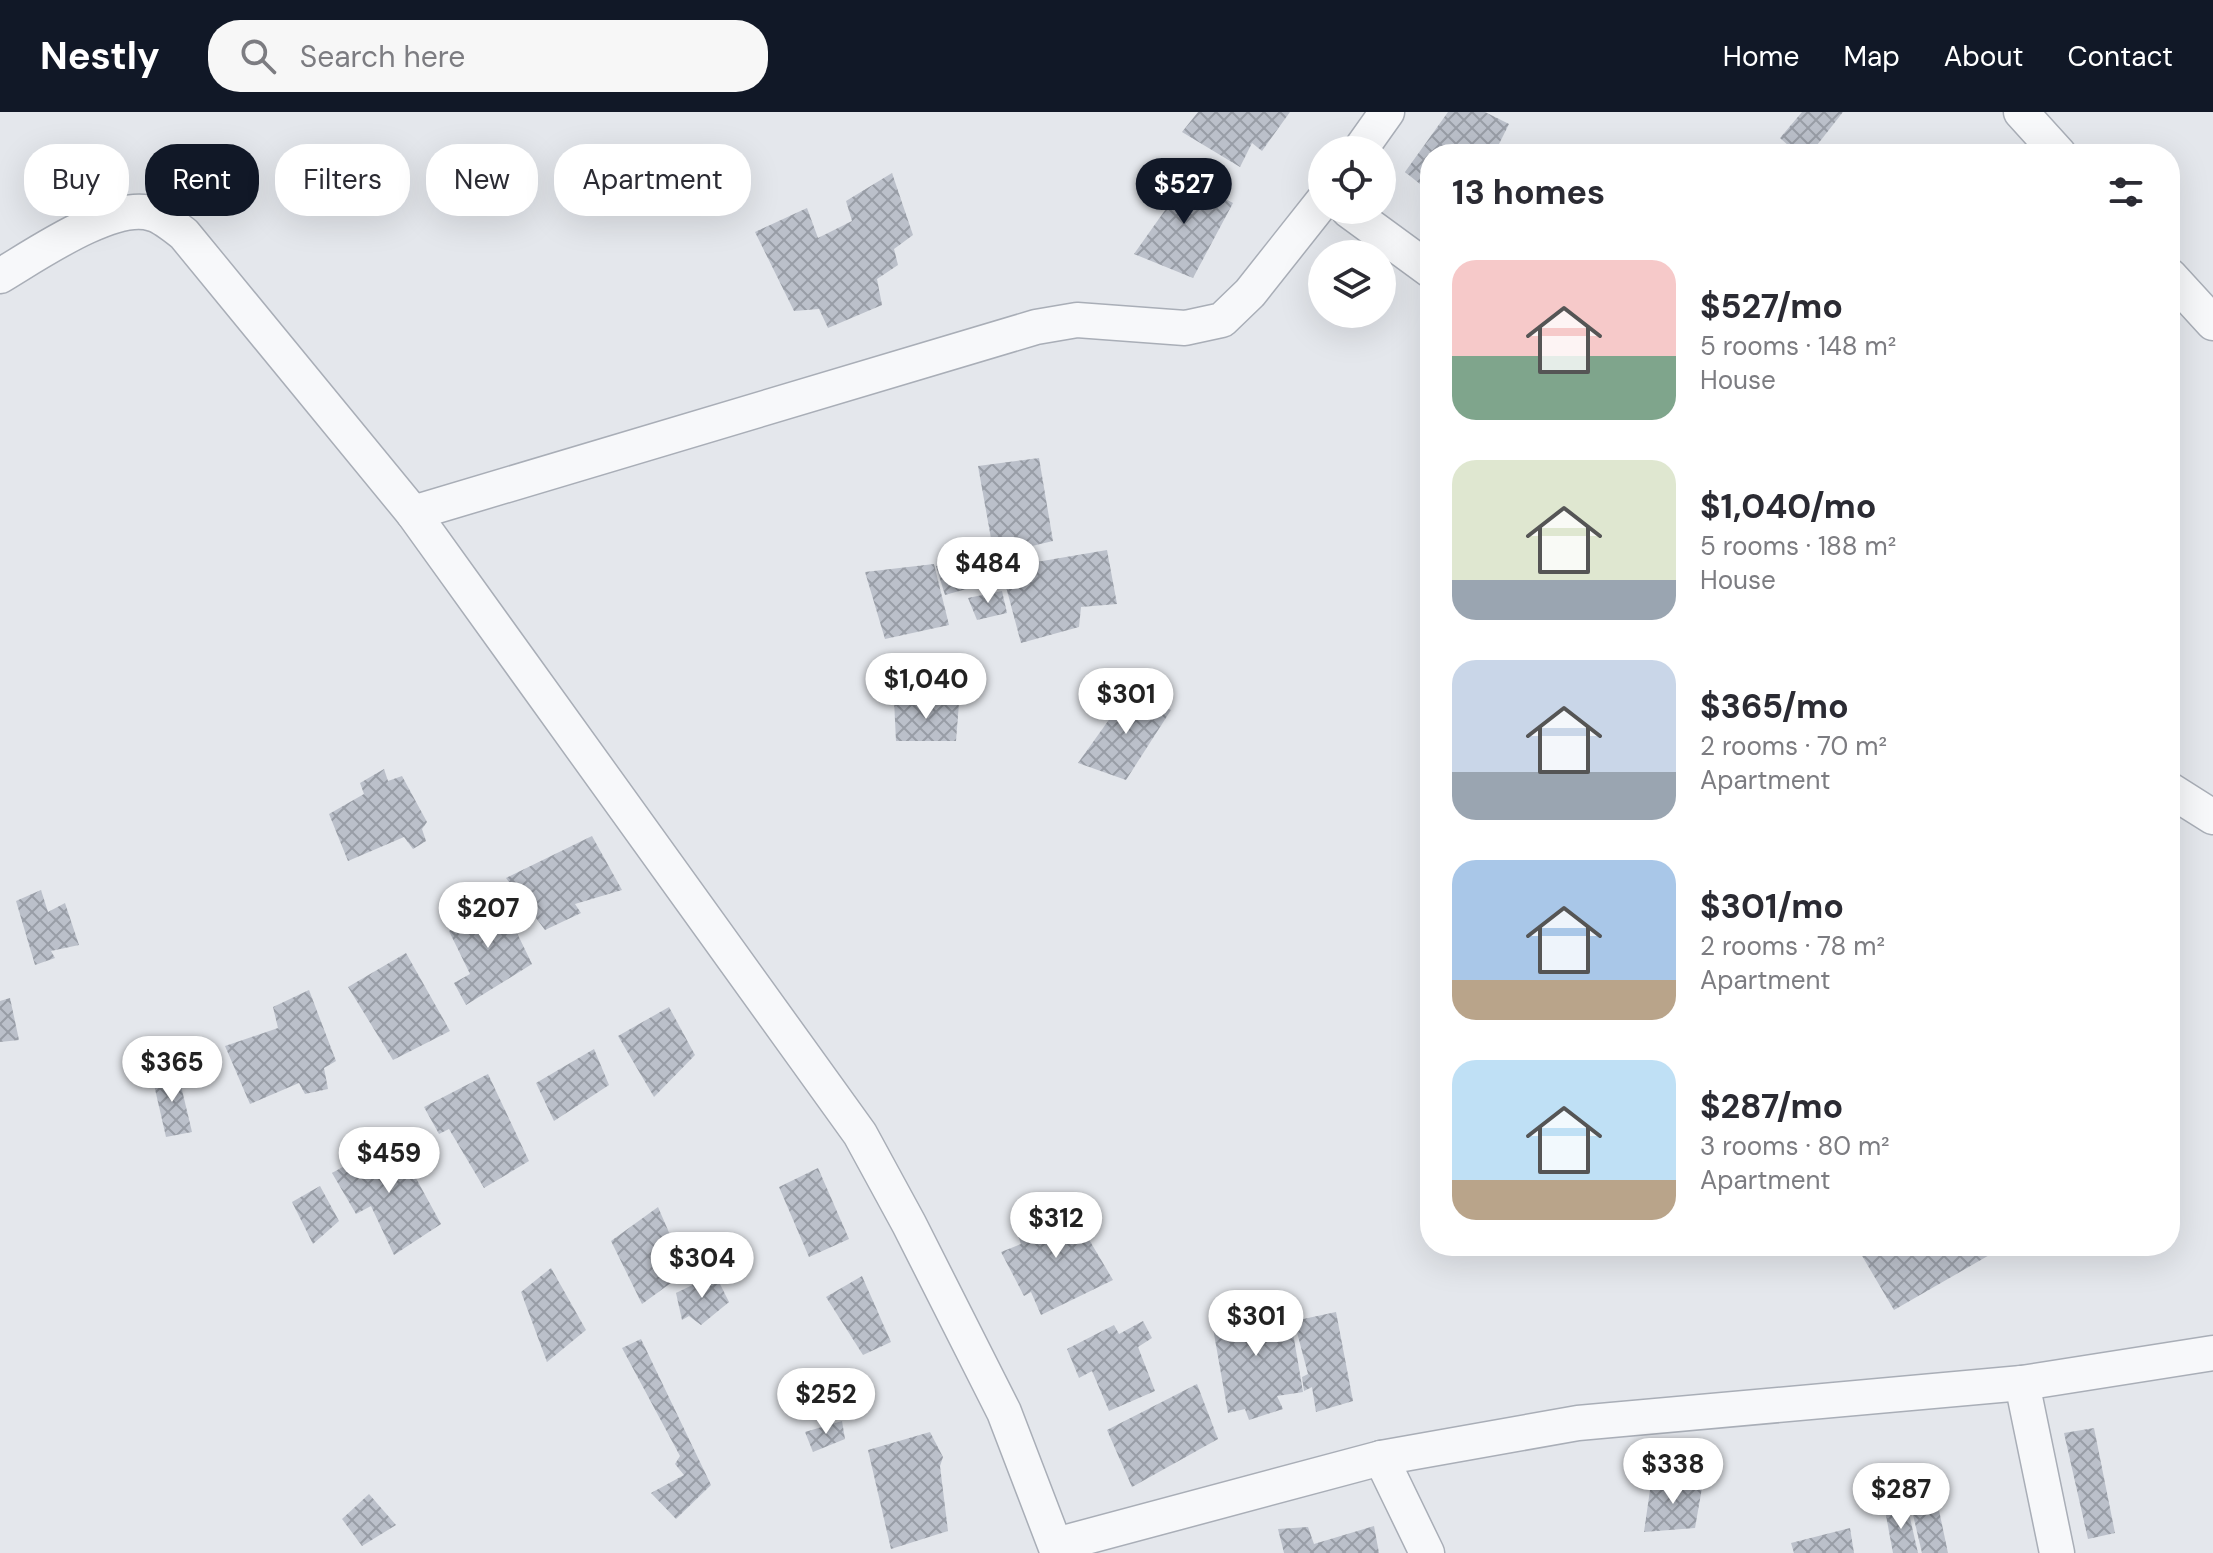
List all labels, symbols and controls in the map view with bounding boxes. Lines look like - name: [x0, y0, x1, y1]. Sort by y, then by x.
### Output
- search box: [208, 20, 768, 92]
- text: Nestly: [40, 31, 160, 81]
- icon: search: [236, 34, 280, 78]
- text: Search here: [300, 37, 465, 76]
- text: Home: [1723, 38, 1799, 75]
- text: Map: [1843, 38, 1900, 75]
- text: About: [1944, 38, 2023, 75]
- text: Contact: [2067, 38, 2173, 75]
- map controls: [1308, 136, 1396, 328]
- button: locate: [1308, 136, 1396, 224]
- chip: Buy: [24, 144, 129, 216]
- chip: Rent: [145, 144, 259, 216]
- chip: Filters: [275, 144, 410, 216]
- chip: New: [426, 144, 538, 216]
- chip: Apartment: [554, 144, 751, 216]
- pin: $527: [1137, 158, 1231, 226]
- text: $527: [1154, 167, 1214, 201]
- text: 13 homes: [1452, 170, 1605, 215]
- icon: filters: [2104, 170, 2148, 214]
- button: layers: [1308, 240, 1396, 328]
- text: $527/mo: [1700, 284, 1843, 329]
- icon: home: [1516, 292, 1612, 388]
- text: 5 rooms · 148 m²: [1700, 329, 1896, 363]
- text: House: [1700, 363, 1776, 397]
- text: $1,040/mo: [1700, 484, 1877, 529]
- icon: home: [1516, 492, 1612, 588]
- text: 5 rooms · 188 m²: [1700, 529, 1896, 563]
- pin: $484: [941, 537, 1035, 605]
- text: $484: [955, 546, 1021, 580]
- text: House: [1700, 563, 1776, 597]
- pin: $1,040: [861, 653, 991, 721]
- text: $1,040: [883, 662, 969, 696]
- pin: $301: [1079, 668, 1173, 736]
- text: $301: [1096, 677, 1156, 711]
- text: $365/mo: [1700, 684, 1849, 729]
- icon: home: [1516, 692, 1612, 788]
- text: 2 rooms · 70 m²: [1700, 729, 1887, 763]
- text: Apartment: [1700, 763, 1831, 797]
- pin: $207: [441, 882, 535, 950]
- text: $301/mo: [1700, 884, 1844, 929]
- text: $207: [457, 891, 519, 925]
- icon: home: [1516, 892, 1612, 988]
- text: 2 rooms · 78 m²: [1700, 929, 1885, 963]
- text: Apartment: [1700, 963, 1831, 997]
- pin: $365: [125, 1036, 219, 1104]
- text: $365: [140, 1045, 204, 1079]
- text: $287/mo: [1700, 1084, 1843, 1129]
- icon: home: [1516, 1092, 1612, 1188]
- pin: $459: [342, 1127, 436, 1195]
- text: 3 rooms · 80 m²: [1700, 1129, 1890, 1163]
- text: $459: [357, 1136, 421, 1170]
- text: Apartment: [1700, 1163, 1831, 1197]
- pin: $312: [1009, 1192, 1103, 1260]
- text: $312: [1028, 1201, 1084, 1235]
- pin: $304: [655, 1232, 749, 1300]
- text: $304: [669, 1241, 735, 1275]
- pin: $301: [1209, 1290, 1303, 1358]
- text: $301: [1226, 1299, 1286, 1333]
- pin: $252: [779, 1368, 873, 1436]
- text: $252: [795, 1377, 857, 1411]
- pin: $338: [1626, 1438, 1720, 1506]
- text: $338: [1641, 1447, 1705, 1481]
- pin: $287: [1854, 1463, 1948, 1531]
- text: $287: [1871, 1472, 1931, 1506]

